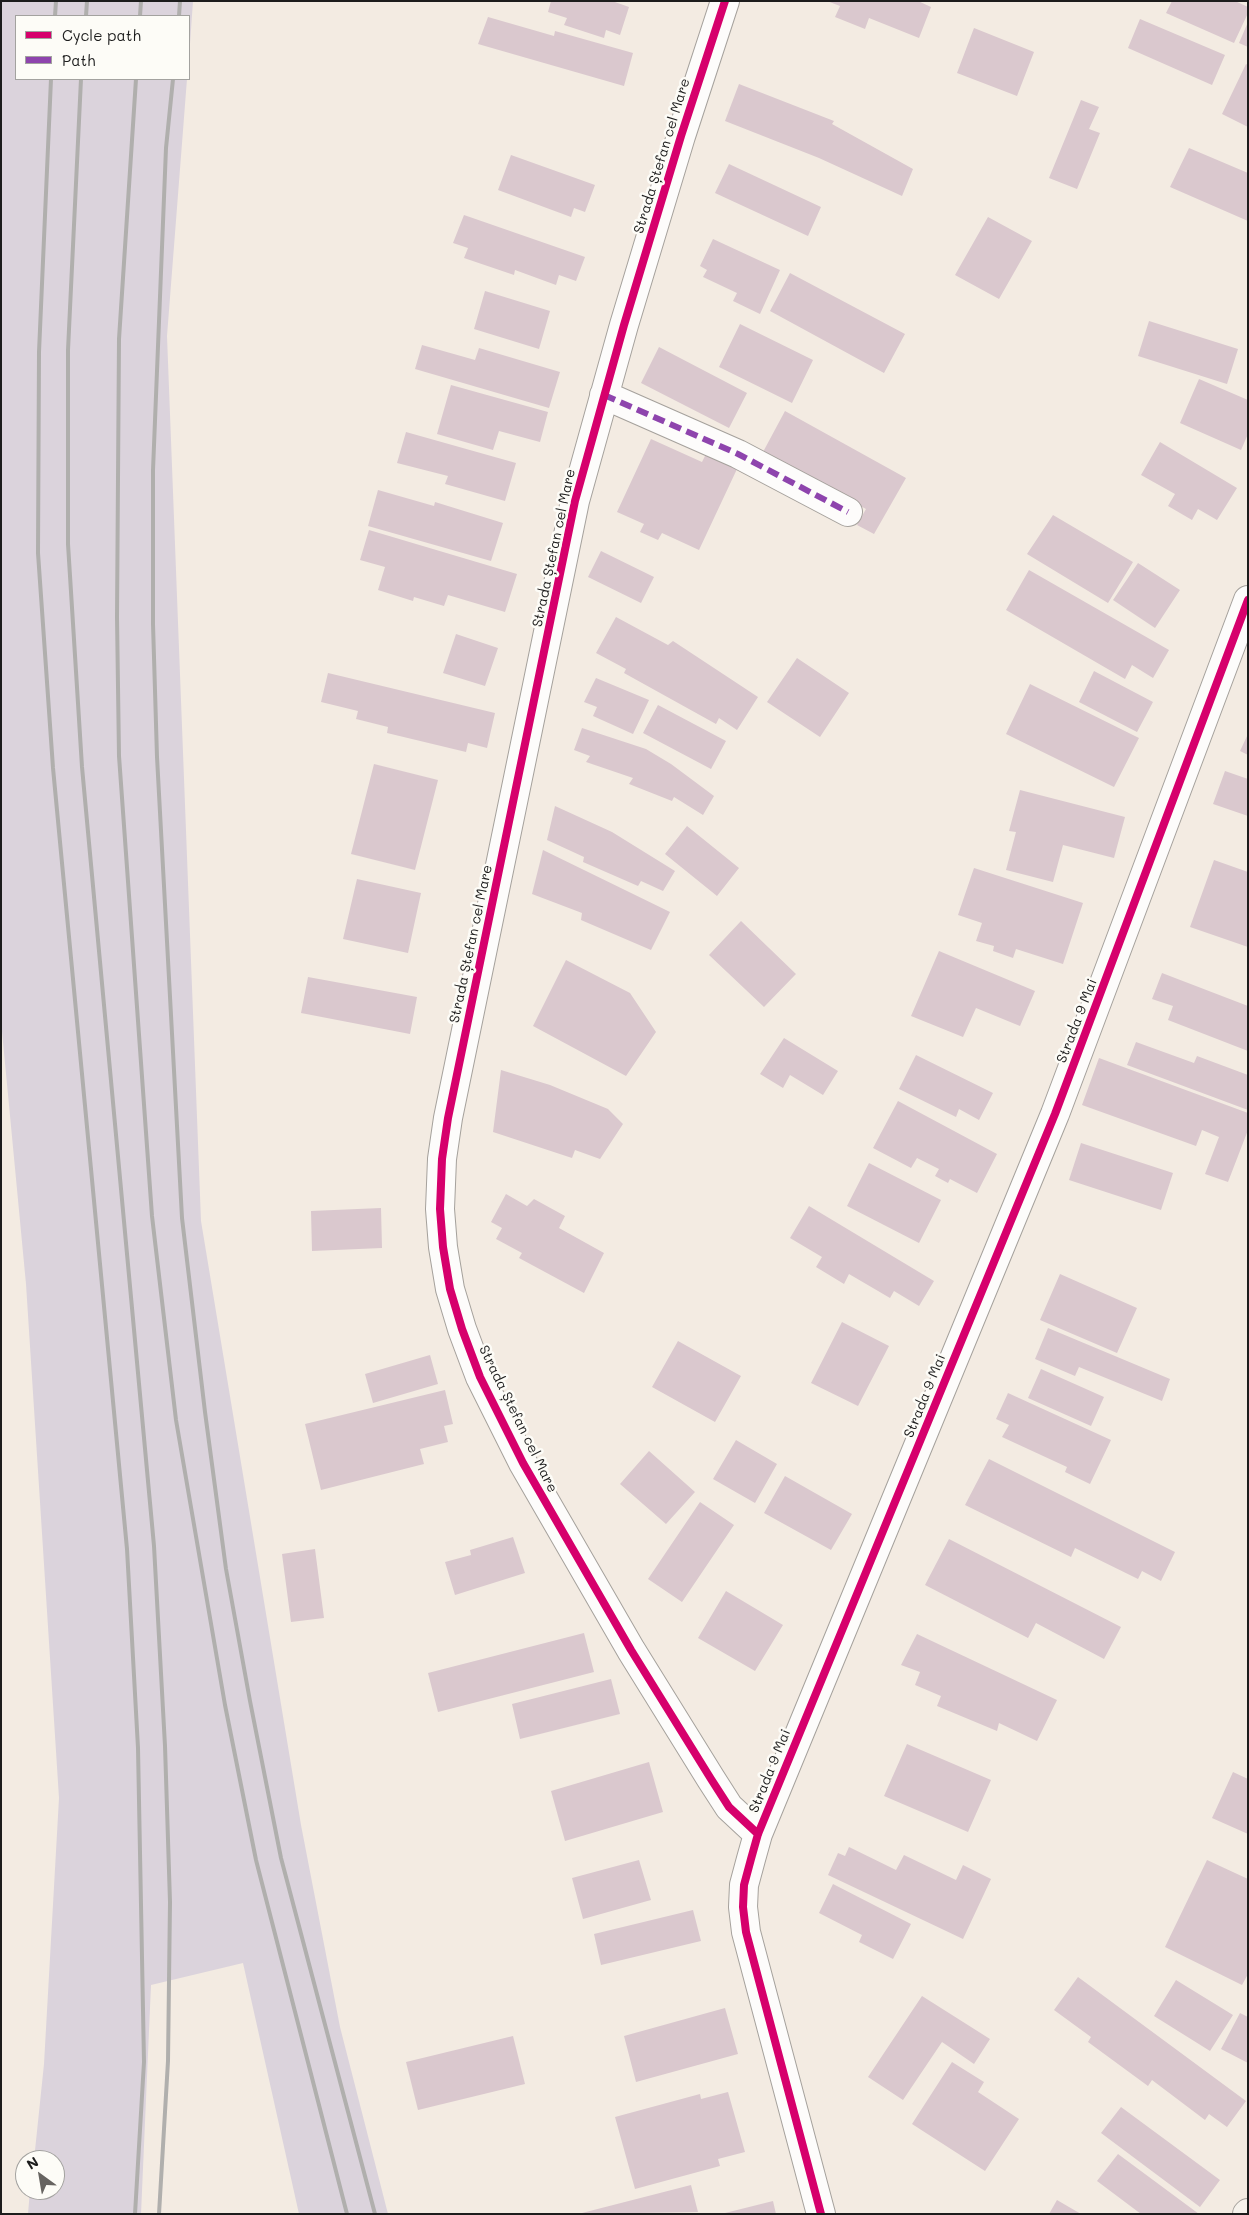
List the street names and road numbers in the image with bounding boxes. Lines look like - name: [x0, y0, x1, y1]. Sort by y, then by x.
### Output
- street label: Strada Ștefan cel Mare: [630, 76, 694, 236]
- street label: Strada Ștefan cel Mare: [529, 467, 579, 629]
- street label: Strada Ștefan cel Mare: [446, 863, 496, 1025]
- street label: Strada 9 Mai: [1053, 977, 1101, 1065]
- street label: Strada Ștefan cel Mare: [475, 1343, 561, 1495]
- street label: Strada 9 Mai: [901, 1352, 949, 1440]
- street label: Strada 9 Mai: [746, 1727, 794, 1815]

